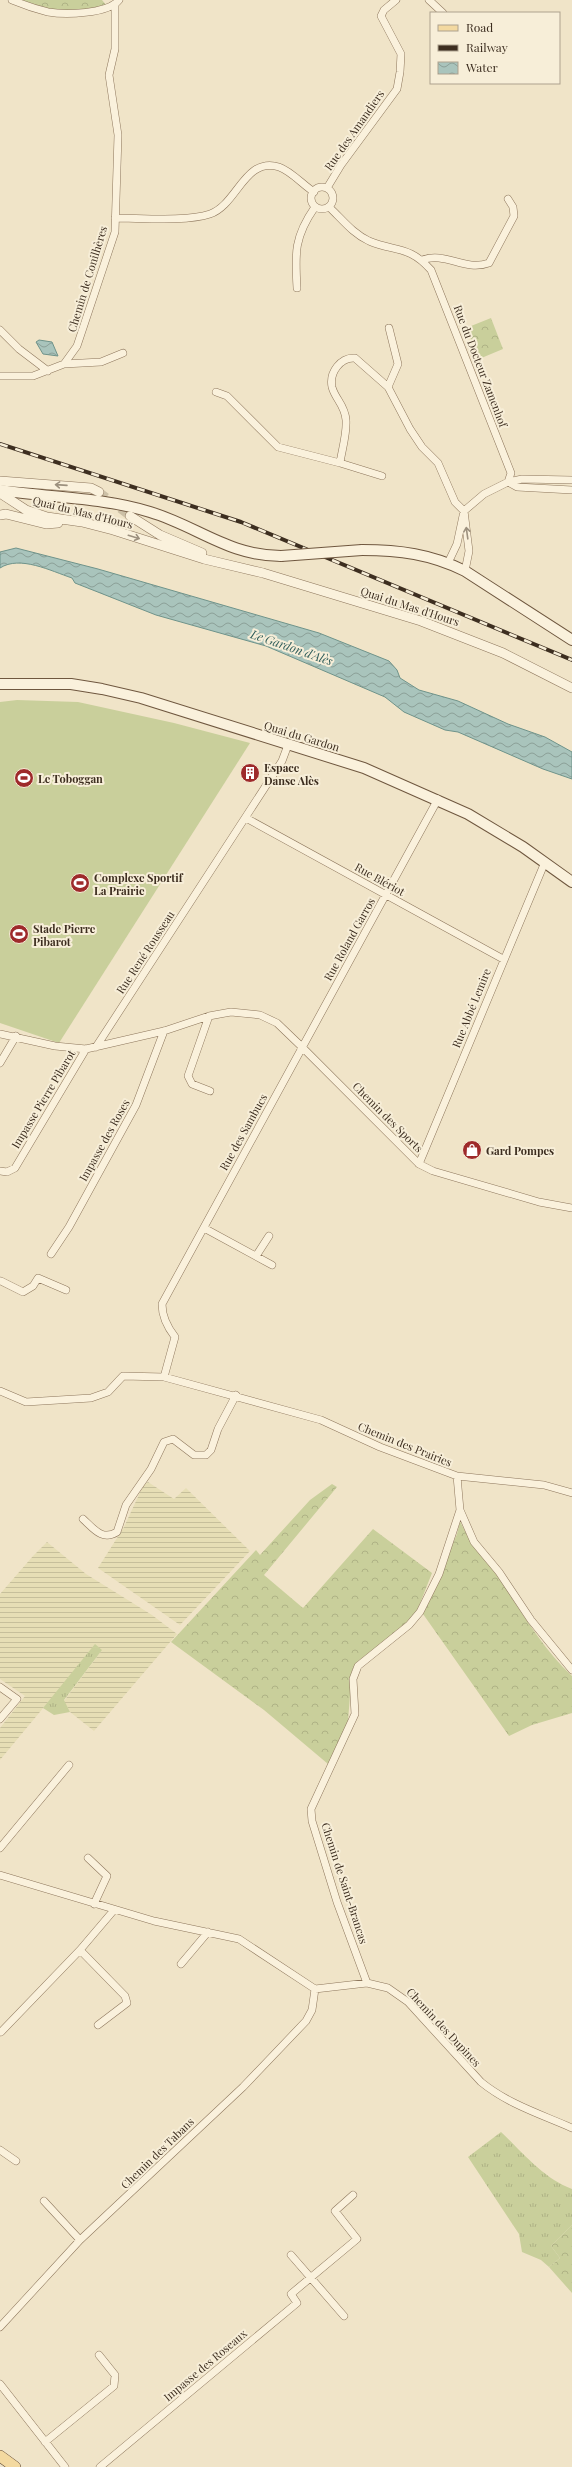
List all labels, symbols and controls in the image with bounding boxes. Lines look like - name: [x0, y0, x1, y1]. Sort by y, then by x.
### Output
- legend: [430, 12, 560, 84]
- text: Road: [466, 19, 493, 35]
- text: Railway: [466, 39, 508, 55]
- text: Water: [465, 59, 499, 75]
- street label: Rue des Amandiers: [321, 87, 387, 173]
- street label: Chemin de Conilhères: [64, 224, 110, 334]
- street label: Rue du Docteur Zamenhof: [451, 303, 512, 431]
- one-way arrow: [55, 481, 68, 489]
- street label: Quai du Mas d'Hours: [31, 492, 135, 532]
- one-way arrow: [463, 527, 471, 540]
- one-way arrow: [128, 534, 141, 541]
- street label: Quai du Mas d'Hours: [359, 583, 461, 629]
- water label: Le Gardon d'Alès: [248, 625, 336, 669]
- street label: Quai du Gardon: [262, 717, 342, 755]
- place label: Espace Danse Alès: [264, 760, 319, 788]
- building icon: Espace Danse Alès: [239, 762, 261, 784]
- sports icon: Le Toboggan: [13, 767, 35, 789]
- place label: Le Toboggan: [38, 771, 103, 786]
- street label: Rue Blériot: [352, 859, 408, 899]
- place label: Complexe Sportif La Prairie: [94, 870, 184, 898]
- sports icon: Complexe Sportif La Prairie: [69, 872, 91, 894]
- street label: Rue Roland Garros: [320, 895, 378, 983]
- street label: Rue René Rousseau: [113, 907, 178, 996]
- place label: Stade Pierre Pibarot: [33, 921, 96, 949]
- sports icon: Stade Pierre Pibarot: [8, 923, 30, 945]
- street label: Rue Abbé Lemire: [448, 966, 494, 1050]
- street label: Impasse Pierre Pibarot: [8, 1047, 78, 1151]
- street label: Chemin des Sports: [350, 1079, 426, 1155]
- street label: Rue des Sambucs: [216, 1091, 270, 1173]
- street label: Impasse des Roses: [75, 1096, 133, 1184]
- shop icon: Gard Pompes: [461, 1139, 483, 1161]
- place label: Gard Pompes: [486, 1143, 554, 1158]
- street label: Chemin des Prairies: [356, 1418, 454, 1470]
- street label: Chemin de Saint-Brancas: [318, 1820, 372, 1946]
- street label: Chemin des Dupines: [404, 1984, 484, 2070]
- street label: Chemin des Tabans: [117, 2114, 197, 2192]
- street label: Impasse des Roseaux: [160, 2326, 250, 2404]

